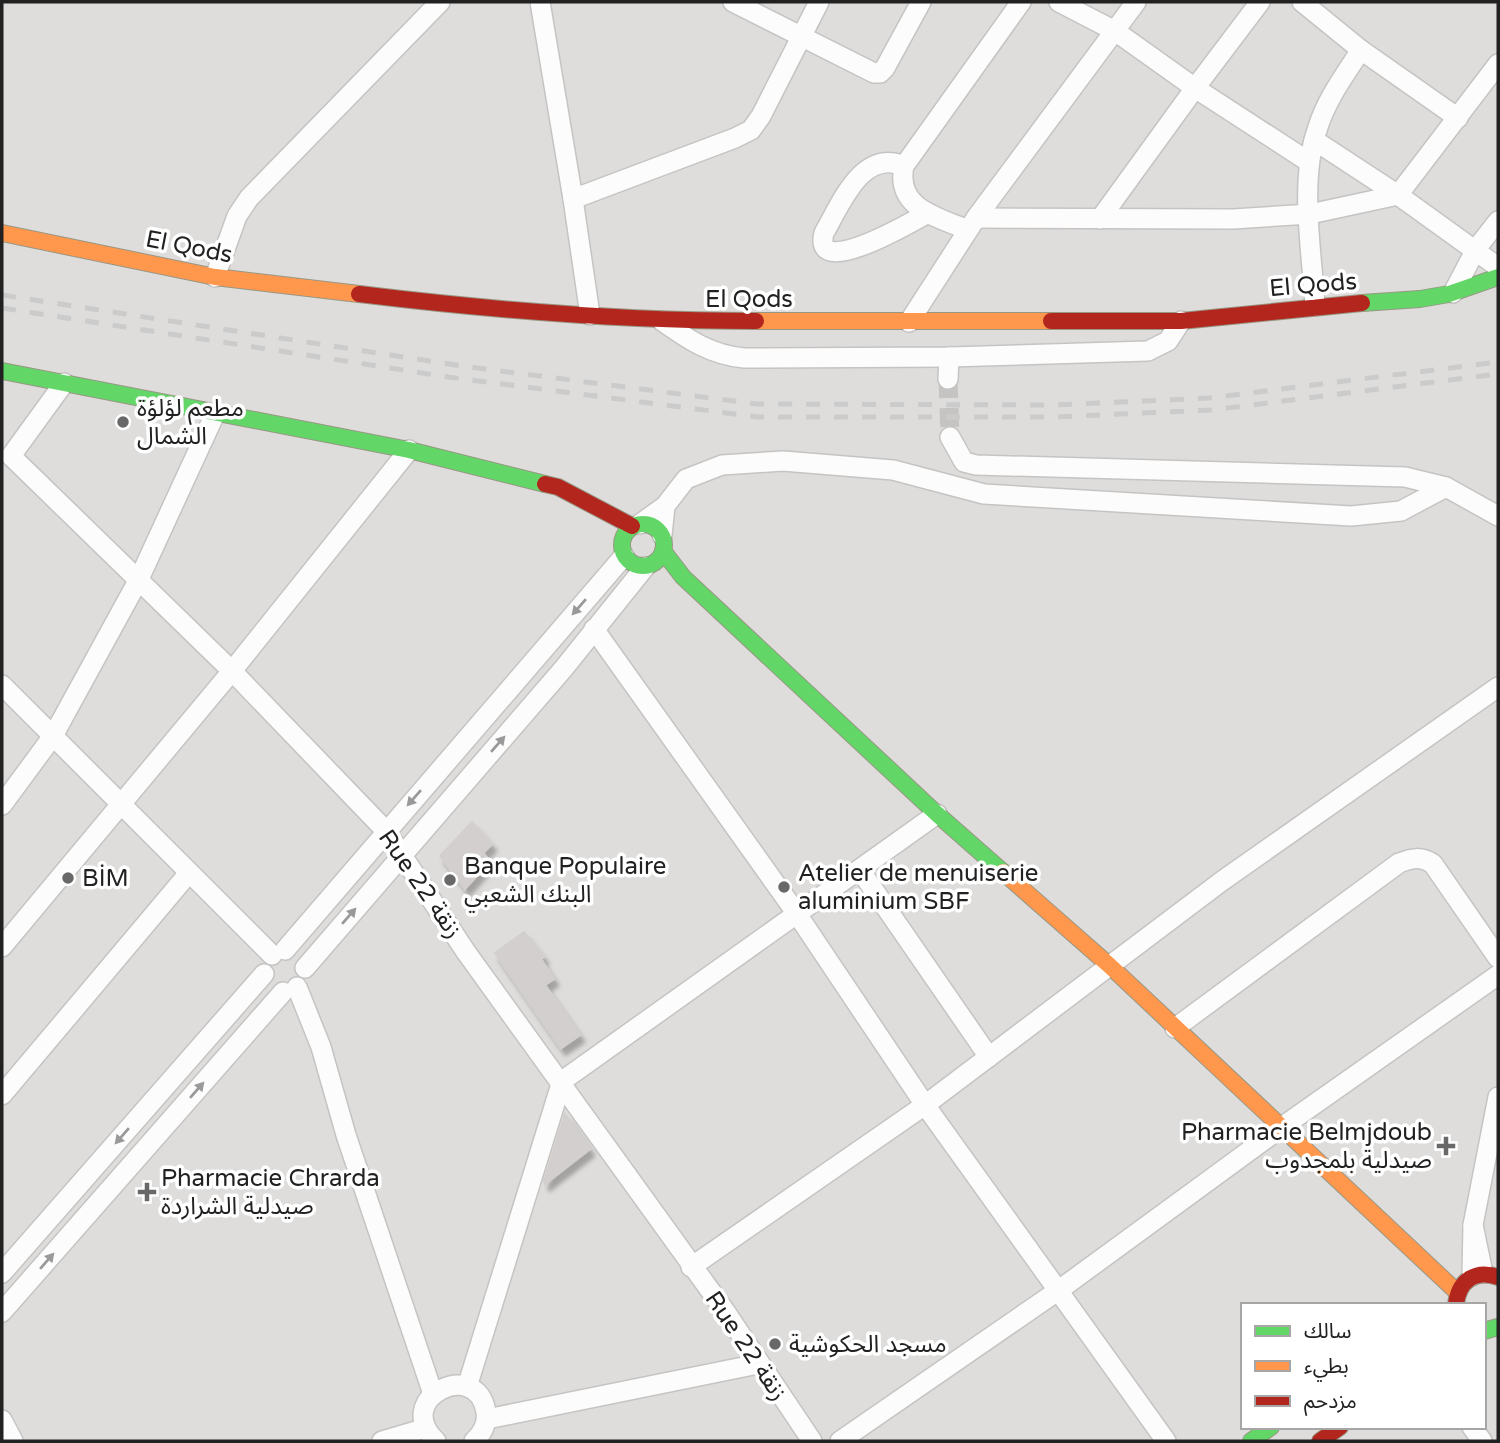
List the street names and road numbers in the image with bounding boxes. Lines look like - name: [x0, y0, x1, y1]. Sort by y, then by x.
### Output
- street label: El Qods: [143, 224, 235, 270]
- street label: El Qods: [1268, 267, 1358, 303]
- street label: El Qods: [705, 285, 793, 314]
- street label: Rue 22 زنقة: [372, 824, 468, 944]
- street label: Rue 22 زنقة: [699, 1286, 793, 1406]

